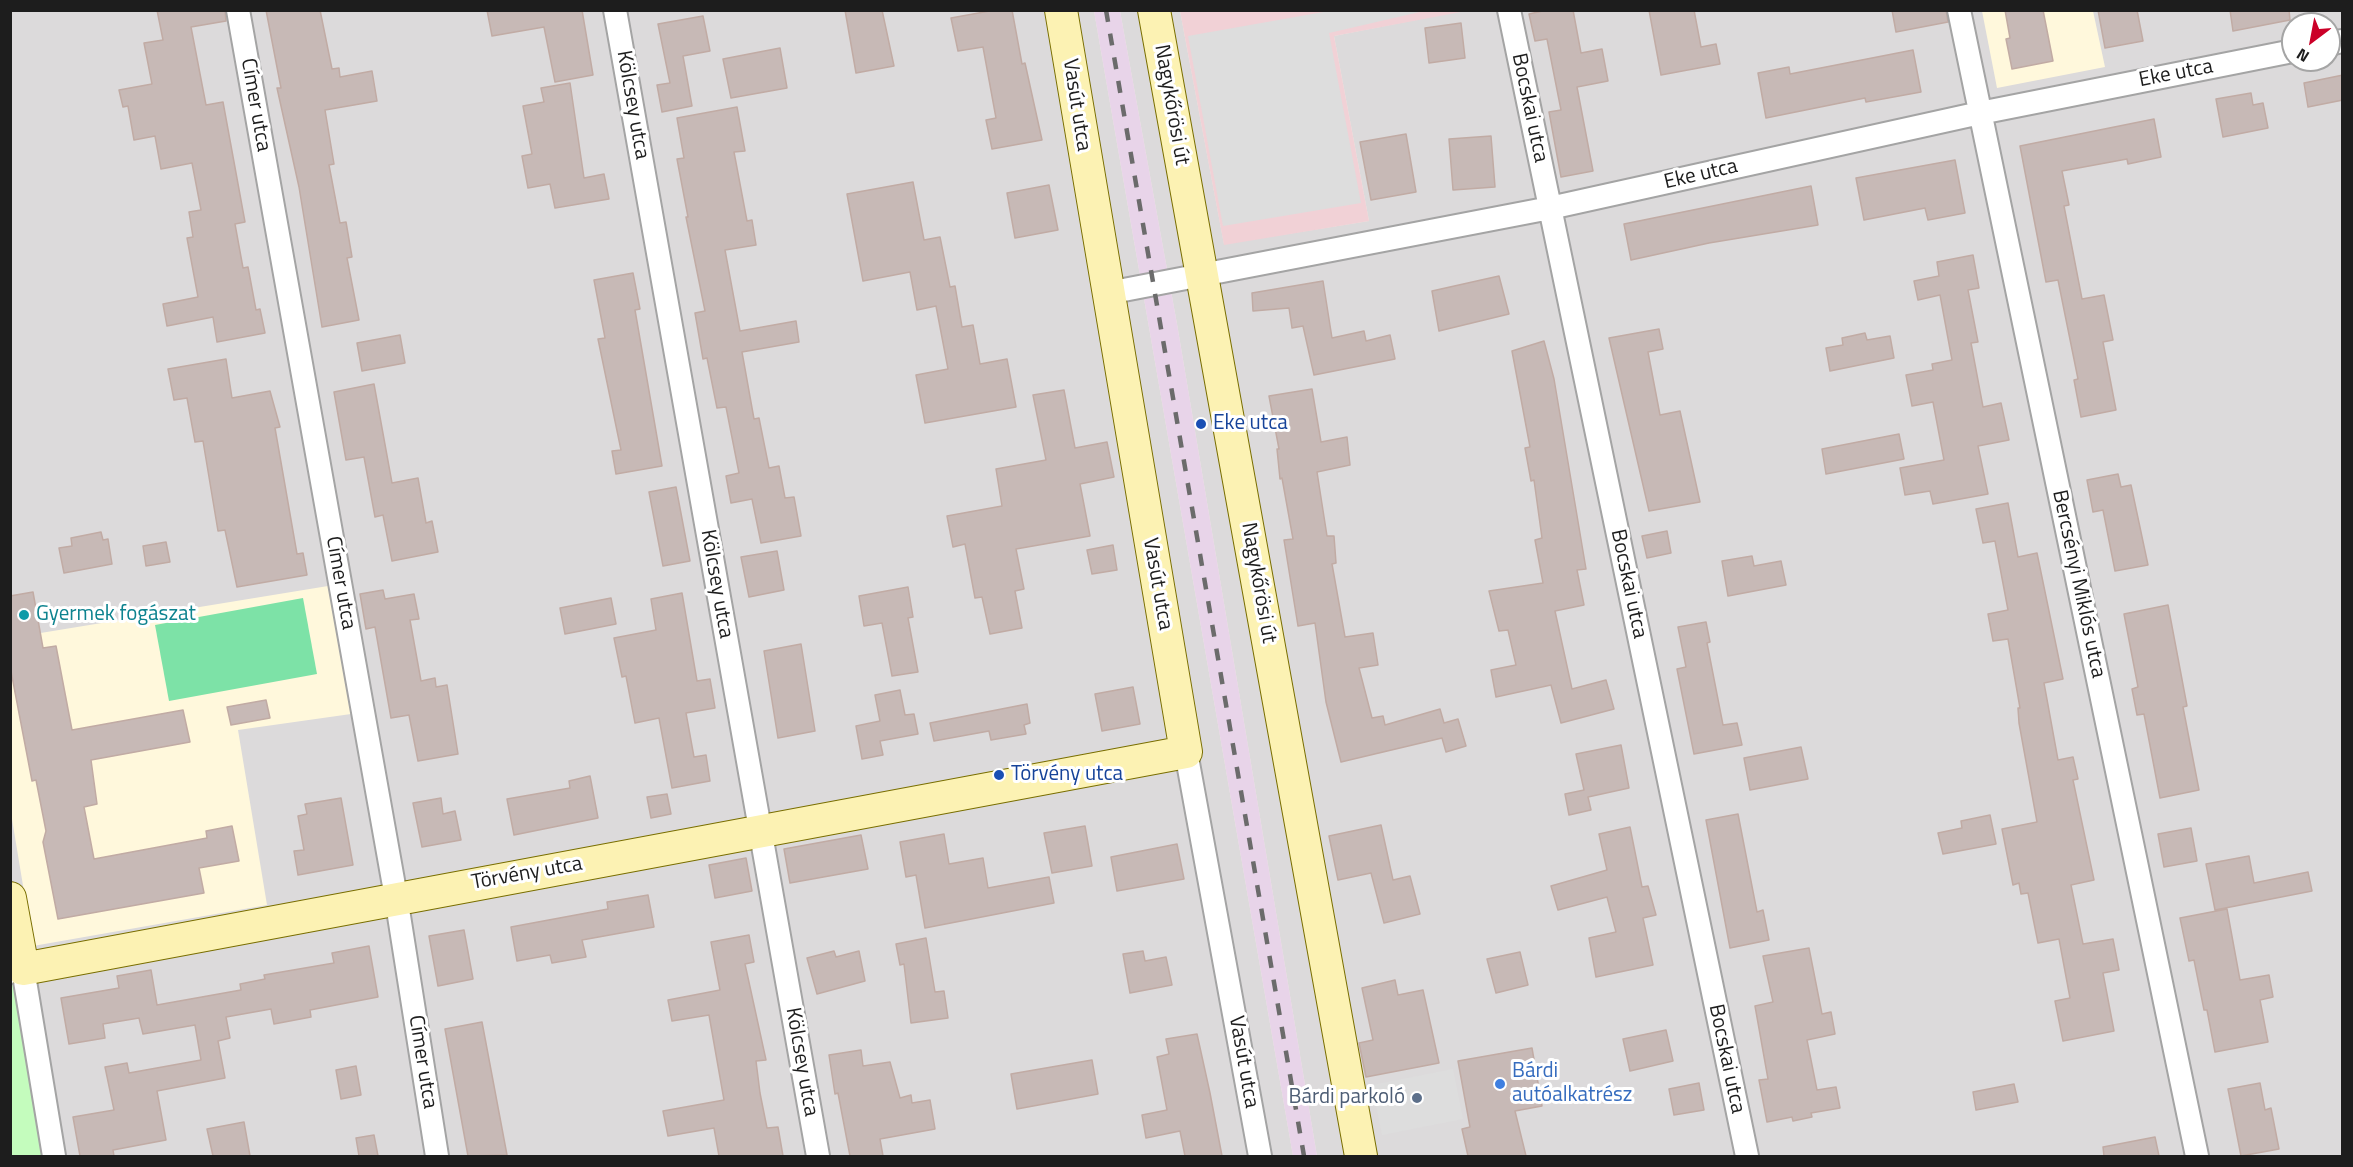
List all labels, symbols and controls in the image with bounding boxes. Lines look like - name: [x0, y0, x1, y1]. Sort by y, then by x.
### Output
- north arrow: [2281, 12, 2341, 72]
- text: N: [2291, 42, 2314, 69]
- street label: Nagykőrösi út: [1148, 43, 1194, 167]
- street label: Kölcsey utca: [610, 49, 654, 161]
- street label: Bocskai utca: [1505, 51, 1553, 165]
- street label: Eke utca: [2137, 54, 2215, 94]
- street label: Címer utca: [234, 56, 276, 154]
- street label: Vasút utca: [1056, 57, 1096, 153]
- street label: Eke utca: [1662, 154, 1740, 196]
- place label: Eke utca: [1213, 411, 1288, 437]
- marker: Eke utca: [1194, 417, 1208, 431]
- street label: Bercsényi Miklós utca: [2046, 488, 2110, 680]
- street label: Nagykőrösi út: [1235, 521, 1281, 645]
- street label: Bocskai utca: [1604, 527, 1652, 641]
- street label: Kölcsey utca: [694, 528, 738, 640]
- street label: Címer utca: [319, 534, 361, 632]
- street label: Vasút utca: [1136, 536, 1178, 632]
- place label: Gyermek fogászat: [36, 602, 196, 628]
- marker: Gyermek fogászat: [17, 608, 31, 622]
- place label: Törvény utca: [1011, 762, 1123, 788]
- marker: Törvény utca: [992, 768, 1006, 782]
- street label: Törvény utca: [470, 852, 584, 896]
- street label: Bocskai utca: [1702, 1002, 1750, 1116]
- street label: Kölcsey utca: [779, 1006, 823, 1118]
- street label: Címer utca: [402, 1013, 442, 1111]
- street label: Vasút utca: [1222, 1014, 1264, 1110]
- place label: Bárdi autóalkatrész: [1512, 1059, 1632, 1109]
- marker: Bárdi autóalkatrész: [1493, 1077, 1507, 1091]
- place label: Bárdi parkoló: [1289, 1085, 1405, 1111]
- marker: Bárdi parkoló: [1410, 1091, 1424, 1105]

